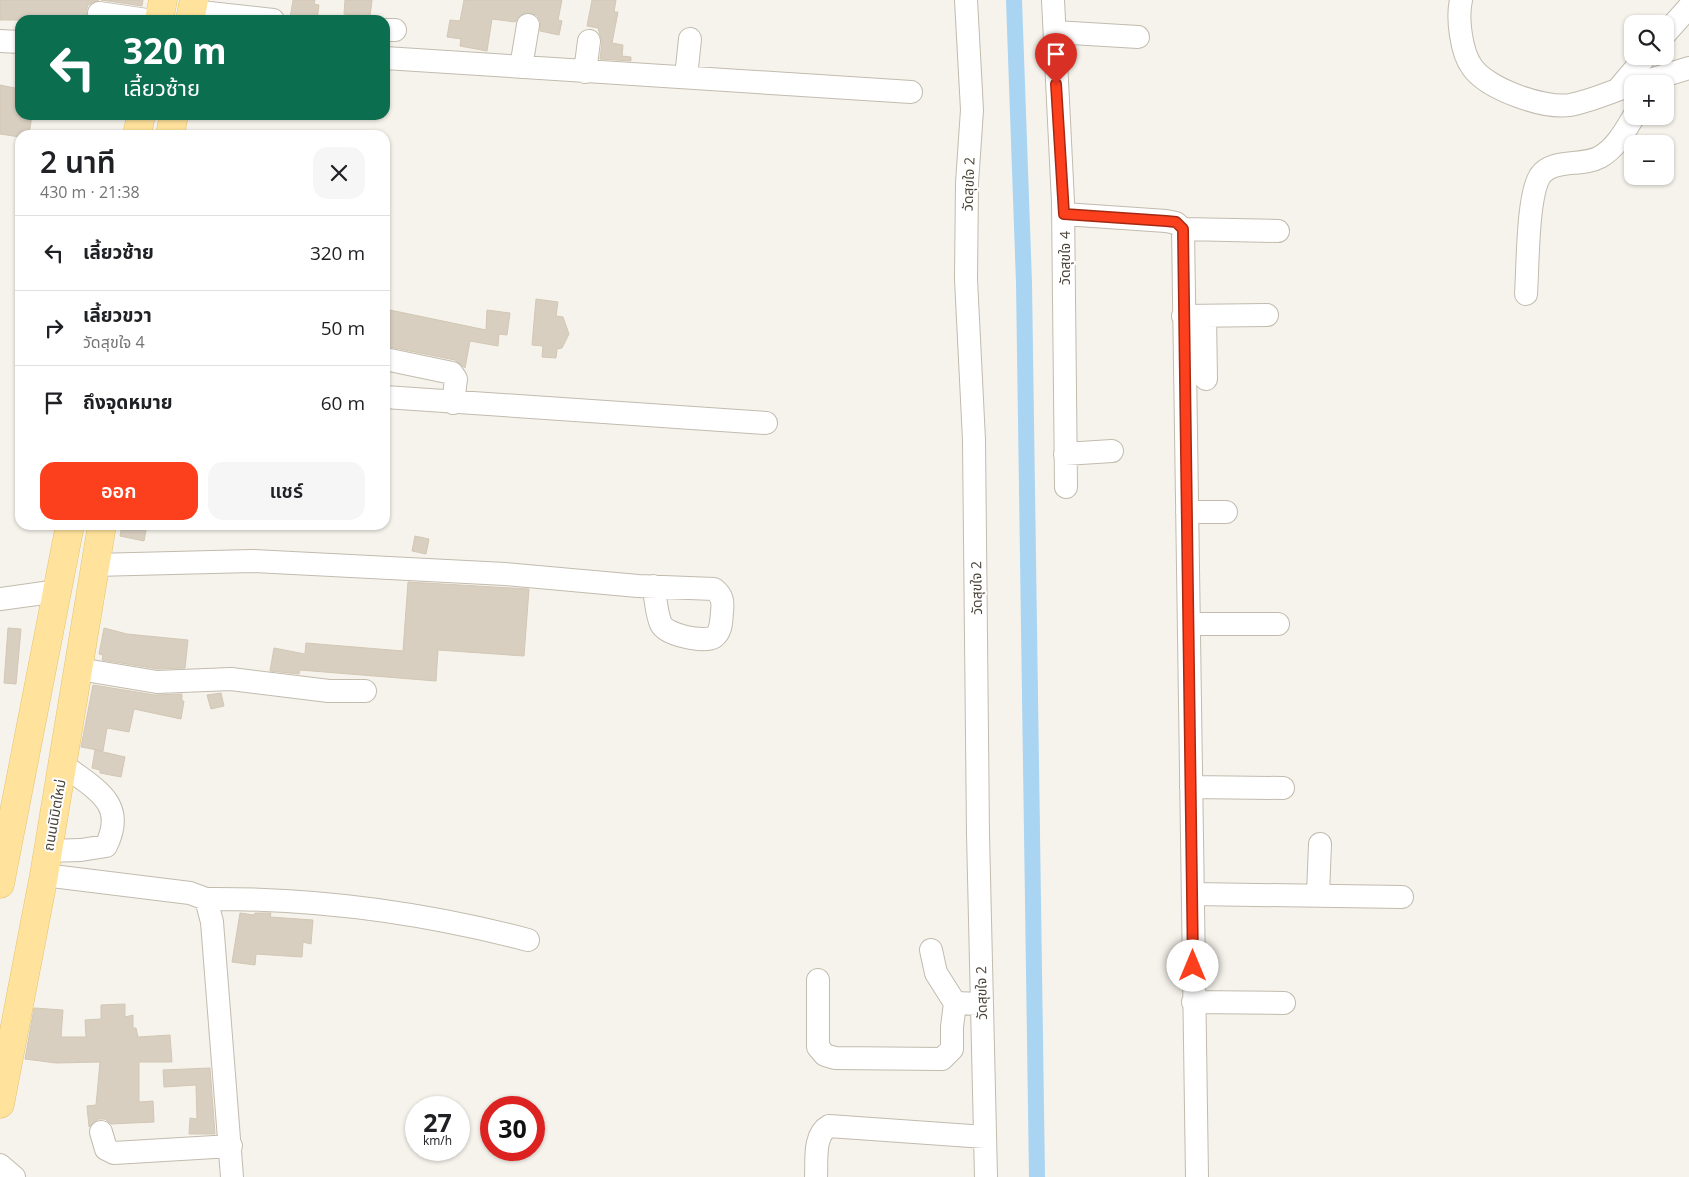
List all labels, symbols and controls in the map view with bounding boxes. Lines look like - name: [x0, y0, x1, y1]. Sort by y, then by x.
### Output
- map controls: [1624, 15, 1674, 185]
- button: search: [1624, 15, 1674, 65]
- text: 320 m: [123, 27, 227, 74]
- pin: [1035, 33, 1077, 84]
- icon: left: [40, 35, 105, 100]
- icon: arrive: [1042, 40, 1070, 68]
- text: เลี้ยวซ้าย: [123, 72, 200, 102]
- button: +: [1624, 75, 1674, 125]
- button: −: [1624, 135, 1674, 185]
- text: 2 นาที: [40, 141, 116, 182]
- button: close: [313, 147, 365, 199]
- street label: วัดสุขใจ 2: [958, 157, 978, 211]
- text: 430 m · 21:38: [40, 181, 140, 203]
- street label: วัดสุขใจ 4: [1055, 231, 1074, 285]
- icon: left: [40, 239, 68, 267]
- text: เลี้ยวซ้าย: [83, 239, 154, 265]
- text: 320 m: [310, 240, 365, 266]
- text: เลี้ยวขวา: [83, 302, 152, 328]
- icon: right: [40, 314, 68, 342]
- text: 50 m: [321, 315, 365, 341]
- text: วัดสุขใจ 4: [83, 331, 145, 353]
- icon: arrive: [40, 389, 68, 417]
- text: ถึงจุดหมาย: [83, 389, 173, 415]
- text: 60 m: [321, 390, 365, 416]
- button: ออก: [40, 462, 198, 520]
- button: แชร์: [208, 462, 365, 520]
- street label: วัดสุขใจ 2: [966, 561, 986, 615]
- street label: ถนนนิมิตใหม่: [38, 778, 70, 852]
- position arrow: [1166, 939, 1218, 991]
- street label: วัดสุขใจ 2: [971, 966, 991, 1020]
- speed limit sign: 30: [480, 1096, 545, 1161]
- text: 27: [423, 1105, 452, 1139]
- text: km/h: [423, 1132, 452, 1149]

